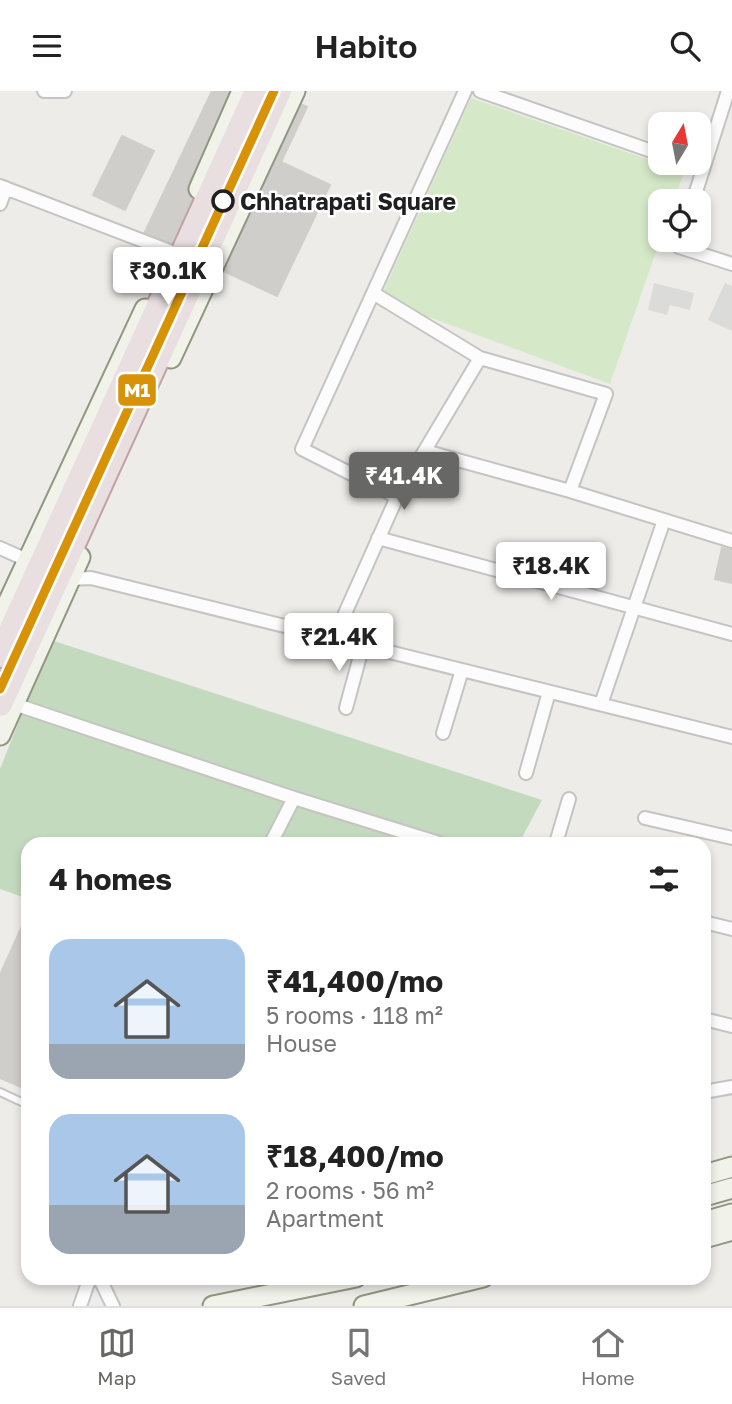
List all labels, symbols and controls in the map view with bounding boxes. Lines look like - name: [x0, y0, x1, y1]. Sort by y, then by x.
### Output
- icon: menu: [28, 27, 66, 65]
- text: Habito: [315, 27, 417, 65]
- icon: search: [666, 27, 704, 65]
- north arrow: [648, 112, 710, 175]
- map controls: [648, 112, 711, 252]
- place label: Chhatrapati Square: [240, 187, 456, 215]
- button: locate: [648, 189, 711, 252]
- marker: Chhatrapati Square: [212, 190, 234, 212]
- pin: ₹30.1K: [111, 247, 225, 307]
- text: ₹30.1K: [129, 256, 207, 284]
- line badge: M1: [117, 373, 157, 407]
- text: M1: [124, 378, 151, 401]
- pin: ₹41.4K: [347, 453, 461, 512]
- text: ₹41.4K: [365, 461, 443, 489]
- pin: ₹18.4K: [494, 543, 608, 602]
- text: ₹18.4K: [512, 551, 590, 579]
- pin: ₹21.4K: [282, 613, 396, 673]
- text: ₹21.4K: [300, 622, 378, 650]
- icon: filters: [645, 860, 683, 898]
- text: 4 homes: [49, 861, 172, 897]
- text: ₹41,400/mo: [266, 963, 443, 999]
- icon: home: [105, 967, 189, 1051]
- text: 5 rooms · 118 m²: [266, 1001, 443, 1029]
- text: House: [266, 1029, 337, 1057]
- text: ₹18,400/mo: [266, 1138, 444, 1174]
- icon: home: [105, 1142, 189, 1226]
- text: 2 rooms · 56 m²: [266, 1176, 434, 1204]
- text: Apartment: [266, 1204, 384, 1232]
- tab: Map: [97, 1324, 136, 1389]
- tab: Saved: [331, 1324, 386, 1389]
- tab: Home: [581, 1324, 635, 1389]

